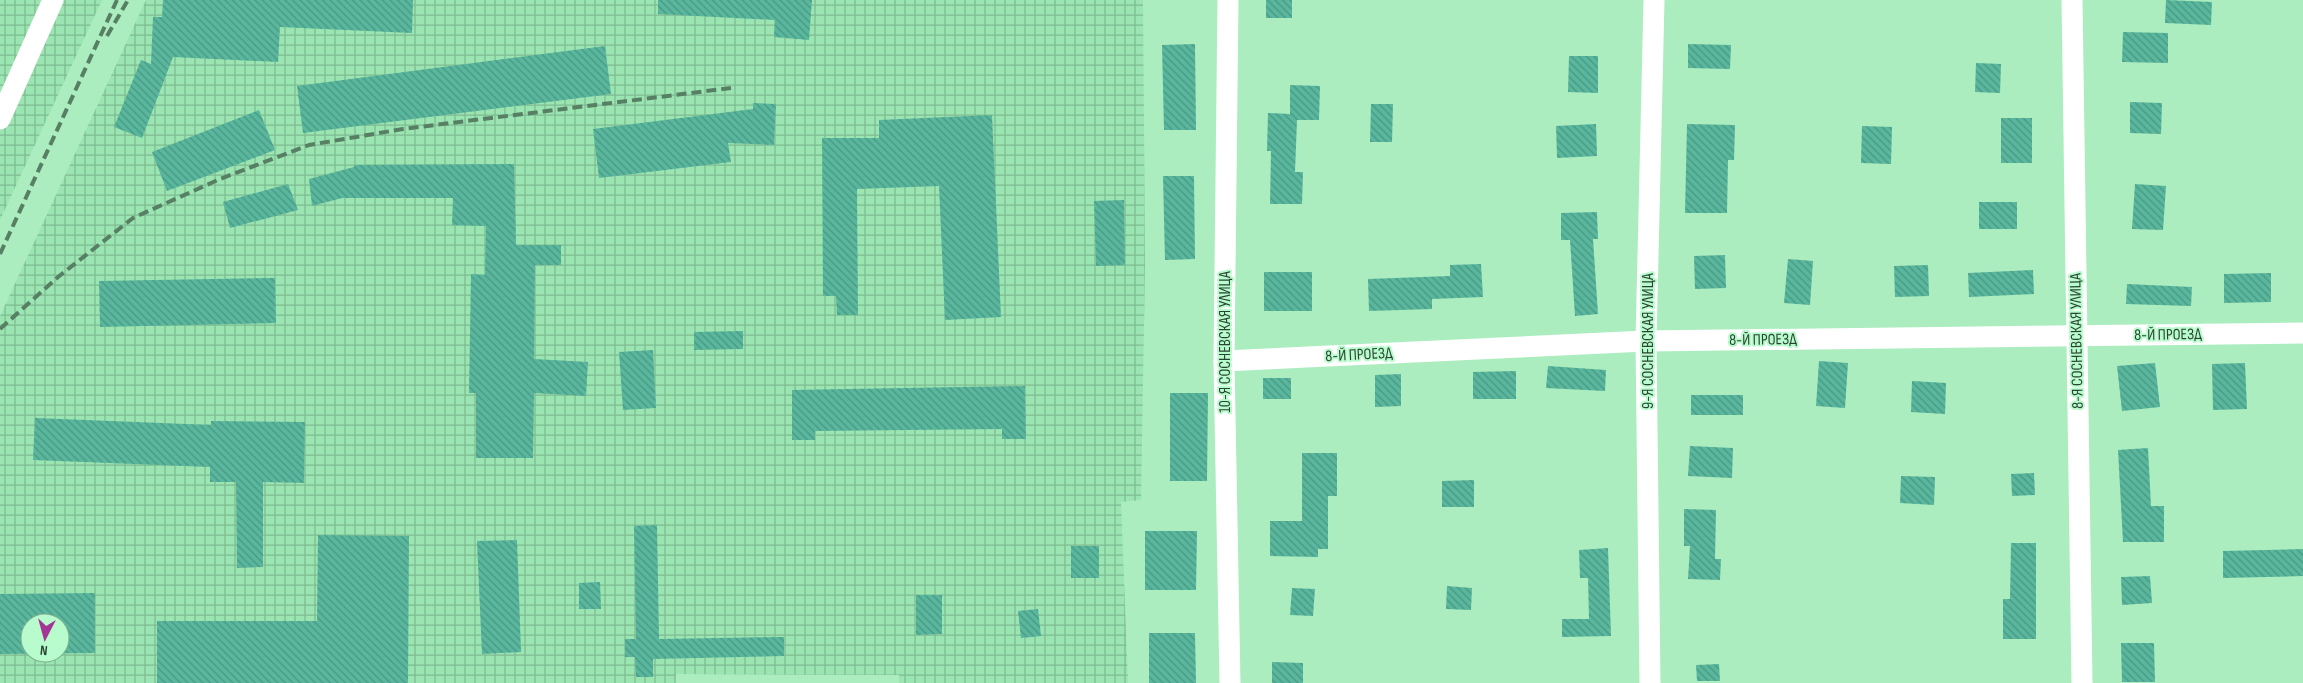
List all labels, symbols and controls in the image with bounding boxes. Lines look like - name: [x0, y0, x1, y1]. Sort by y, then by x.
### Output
- street label: 10-Я СОСНЕВСКАЯ УЛИЦА: [1216, 271, 1235, 413]
- street label: 9-Я СОСНЕВСКАЯ УЛИЦА: [1639, 273, 1658, 409]
- street label: 8-Я СОСНЕВСКАЯ УЛИЦА: [2066, 273, 2088, 409]
- street label: 8-Й ПРОЕЗД: [2134, 325, 2202, 345]
- street label: 8-Й ПРОЕЗД: [1729, 330, 1797, 350]
- street label: 8-Й ПРОЕЗД: [1325, 344, 1394, 366]
- north arrow: [20, 613, 70, 663]
- text: N: [39, 642, 48, 659]

